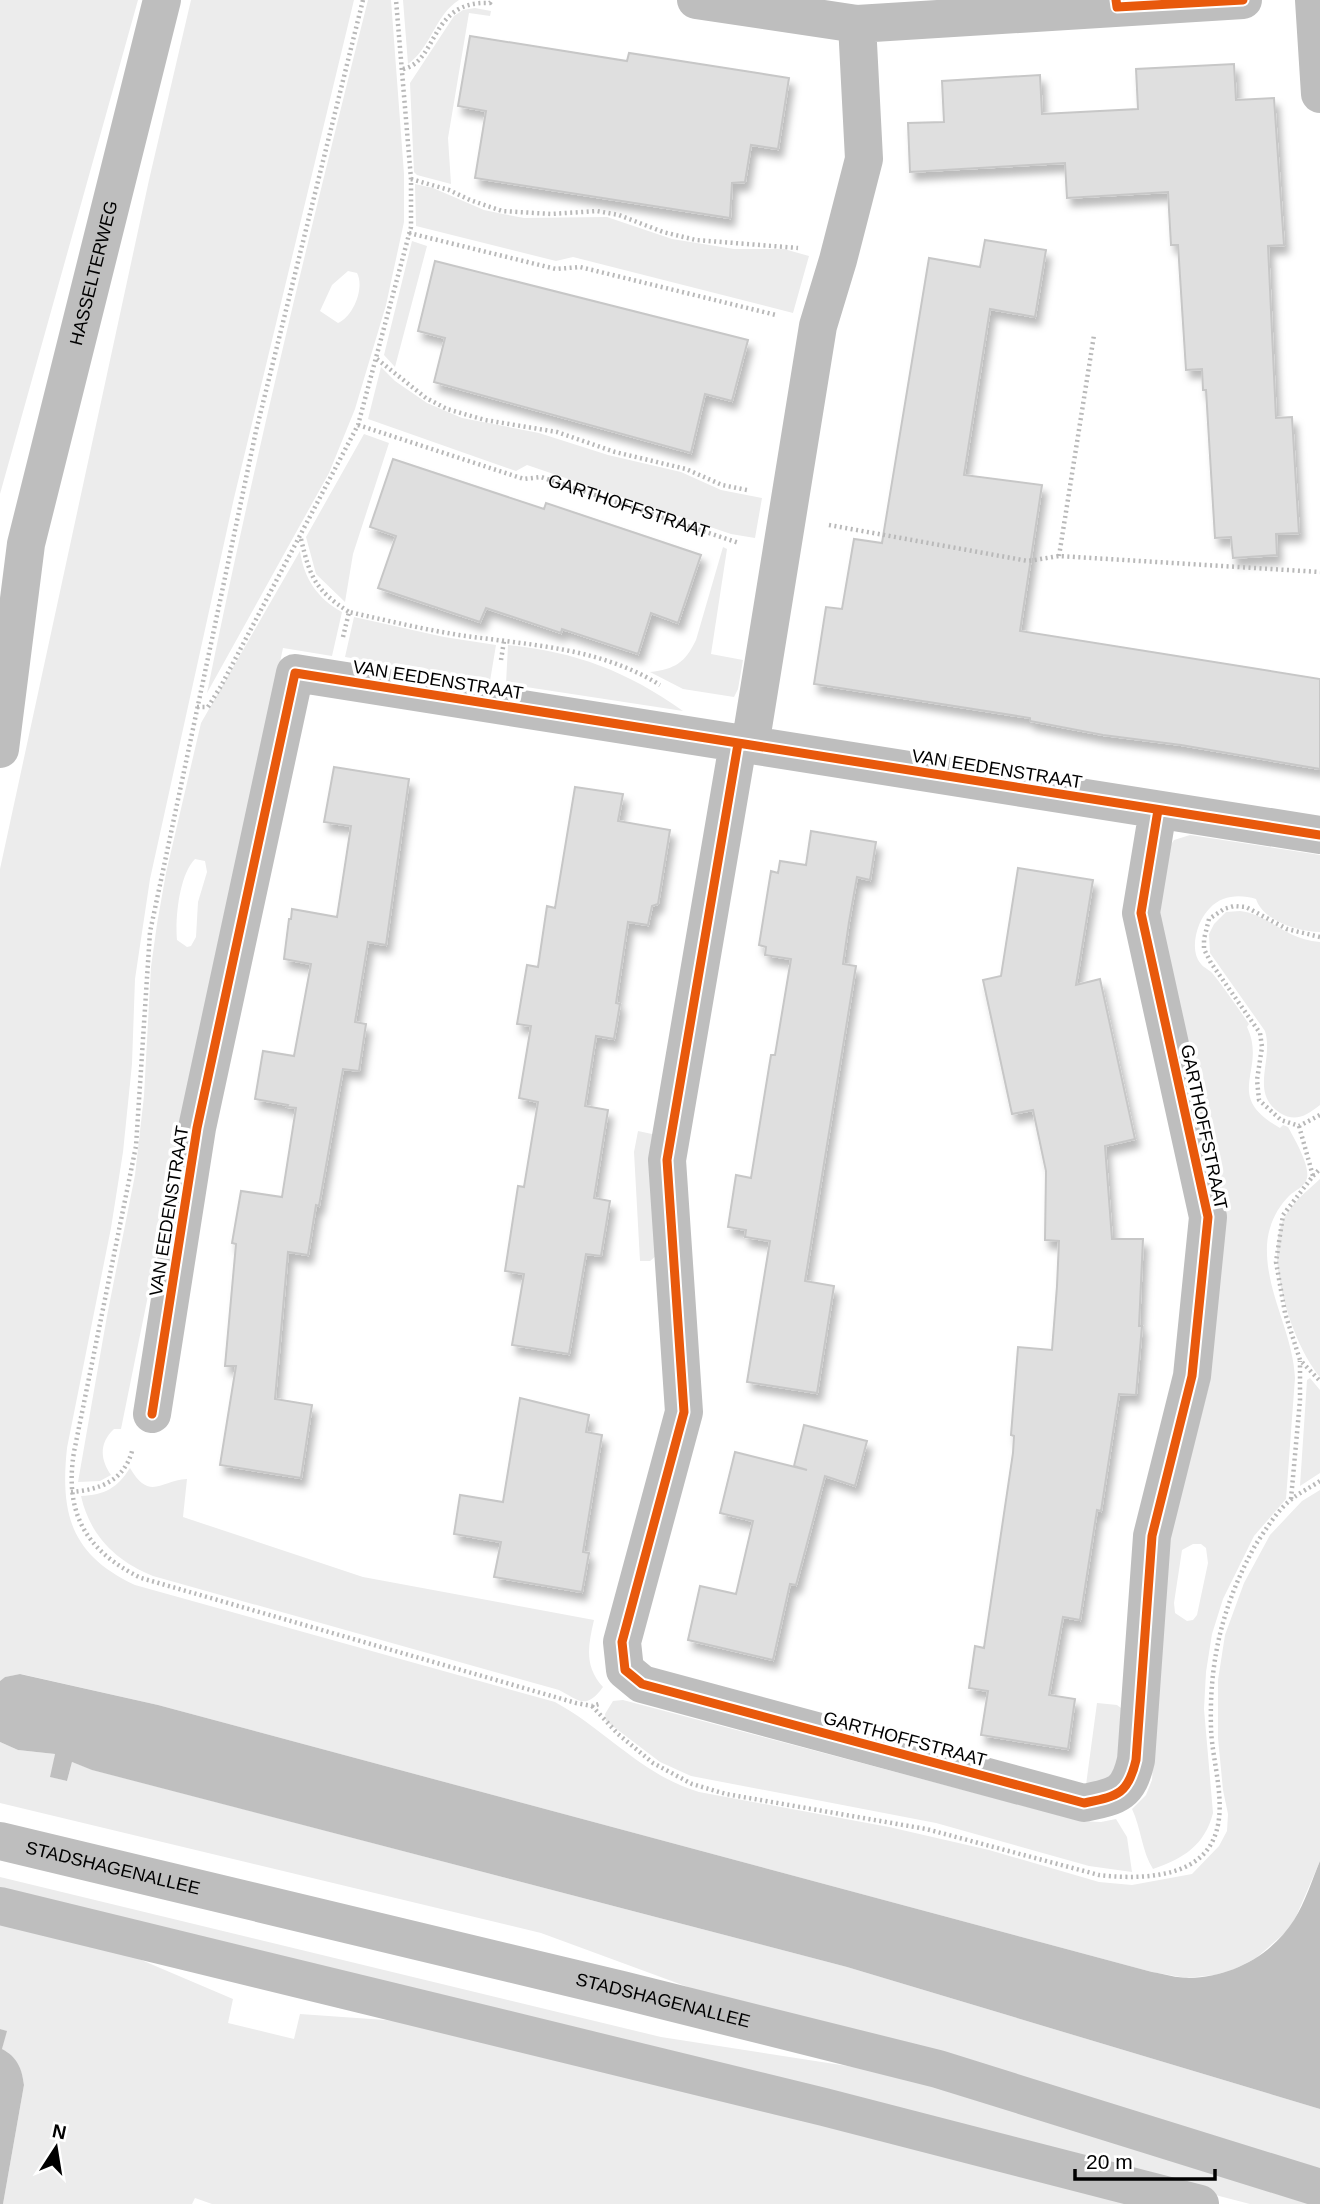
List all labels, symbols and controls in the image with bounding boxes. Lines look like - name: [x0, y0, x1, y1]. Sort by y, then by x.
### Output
- street label: HASSELTERWEG: [66, 199, 121, 347]
- street label: GARTHOFFSTRAAT: [546, 470, 712, 542]
- street label: VAN EEDENSTRAAT: [351, 657, 525, 703]
- street label: VAN EEDENSTRAAT: [910, 746, 1084, 792]
- street label: GARTHOFFSTRAAT: [1177, 1043, 1231, 1211]
- street label: VAN EEDENSTRAAT: [146, 1124, 192, 1298]
- street label: GARTHOFFSTRAAT: [821, 1708, 989, 1770]
- street label: STADSHAGENALLEE: [24, 1837, 202, 1899]
- street label: STADSHAGENALLEE: [574, 1969, 752, 2032]
- north arrow: [21, 2113, 91, 2183]
- text: N: [51, 2120, 68, 2144]
- scale bar: [1075, 2138, 1215, 2182]
- text: 20 m: [1086, 2150, 1133, 2173]

